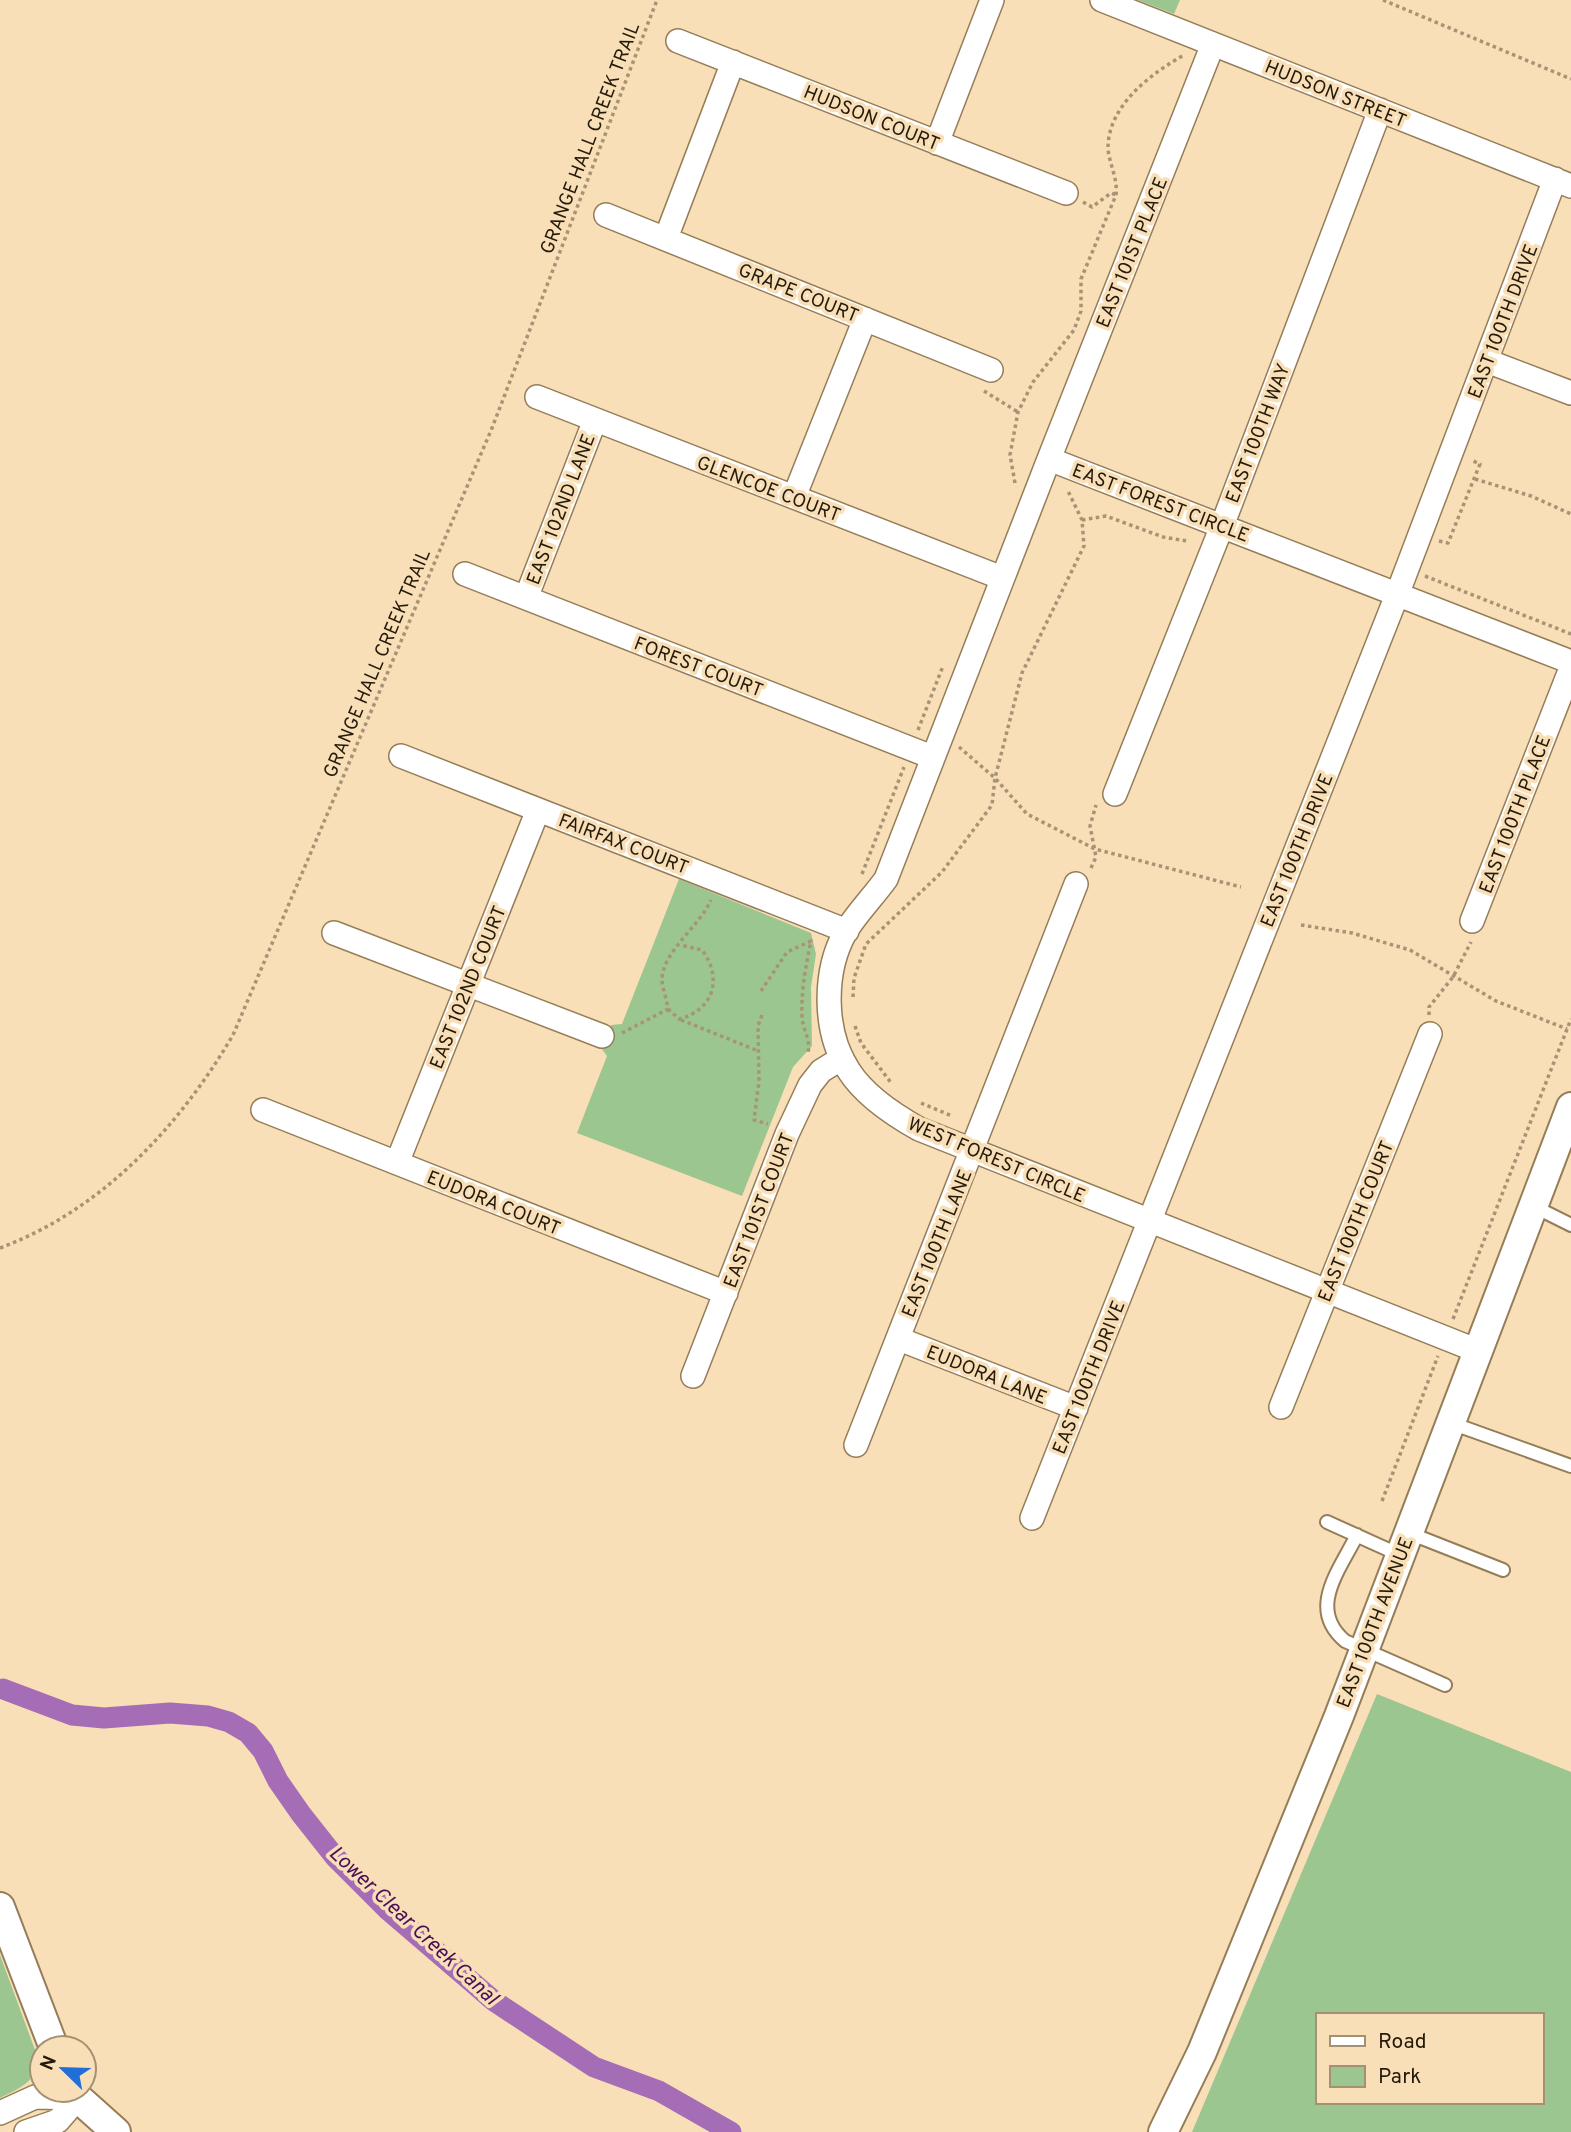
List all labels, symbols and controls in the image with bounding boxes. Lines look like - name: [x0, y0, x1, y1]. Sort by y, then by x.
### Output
- street label: GRANGE HALL CREEK TRAIL: [536, 19, 646, 258]
- street label: HUDSON STREET: [1261, 55, 1410, 134]
- street label: HUDSON COURT: [800, 81, 943, 157]
- street label: EAST 101ST PLACE: [1092, 174, 1174, 332]
- street label: EAST 100TH DRIVE: [1463, 241, 1544, 402]
- street label: GRAPE COURT: [734, 259, 862, 329]
- street label: EAST 100TH WAY: [1221, 361, 1296, 507]
- street label: EAST 102ND LANE: [522, 431, 602, 589]
- street label: GLENCOE COURT: [693, 451, 844, 528]
- street label: EAST FOREST CIRCLE: [1068, 459, 1252, 549]
- street label: GRANGE HALL CREEK TRAIL: [319, 546, 437, 782]
- street label: FOREST COURT: [630, 632, 766, 703]
- street label: EAST 100TH PLACE: [1475, 732, 1557, 897]
- street label: EAST 100TH DRIVE: [1256, 770, 1340, 931]
- street label: FAIRFAX COURT: [555, 809, 692, 881]
- street label: EAST 102ND COURT: [425, 903, 513, 1073]
- street label: WEST FOREST CIRCLE: [904, 1113, 1089, 1209]
- street label: EAST 101ST COURT: [719, 1130, 800, 1292]
- street label: EAST 100TH COURT: [1314, 1138, 1400, 1306]
- street label: EUDORA COURT: [423, 1166, 564, 1242]
- street label: EAST 100TH LANE: [897, 1166, 978, 1321]
- street label: EAST 100TH DRIVE: [1048, 1297, 1132, 1458]
- street label: EUDORA LANE: [922, 1341, 1050, 1411]
- street label: EAST 100TH AVENUE: [1332, 1534, 1419, 1711]
- water label: Lower Clear Creek Canal: [323, 1841, 505, 2013]
- legend: [1316, 2013, 1543, 2104]
- text: Road: [1378, 2029, 1427, 2056]
- north arrow: [28, 2034, 98, 2104]
- text: N: [35, 2052, 63, 2074]
- text: Park: [1378, 2064, 1421, 2091]

